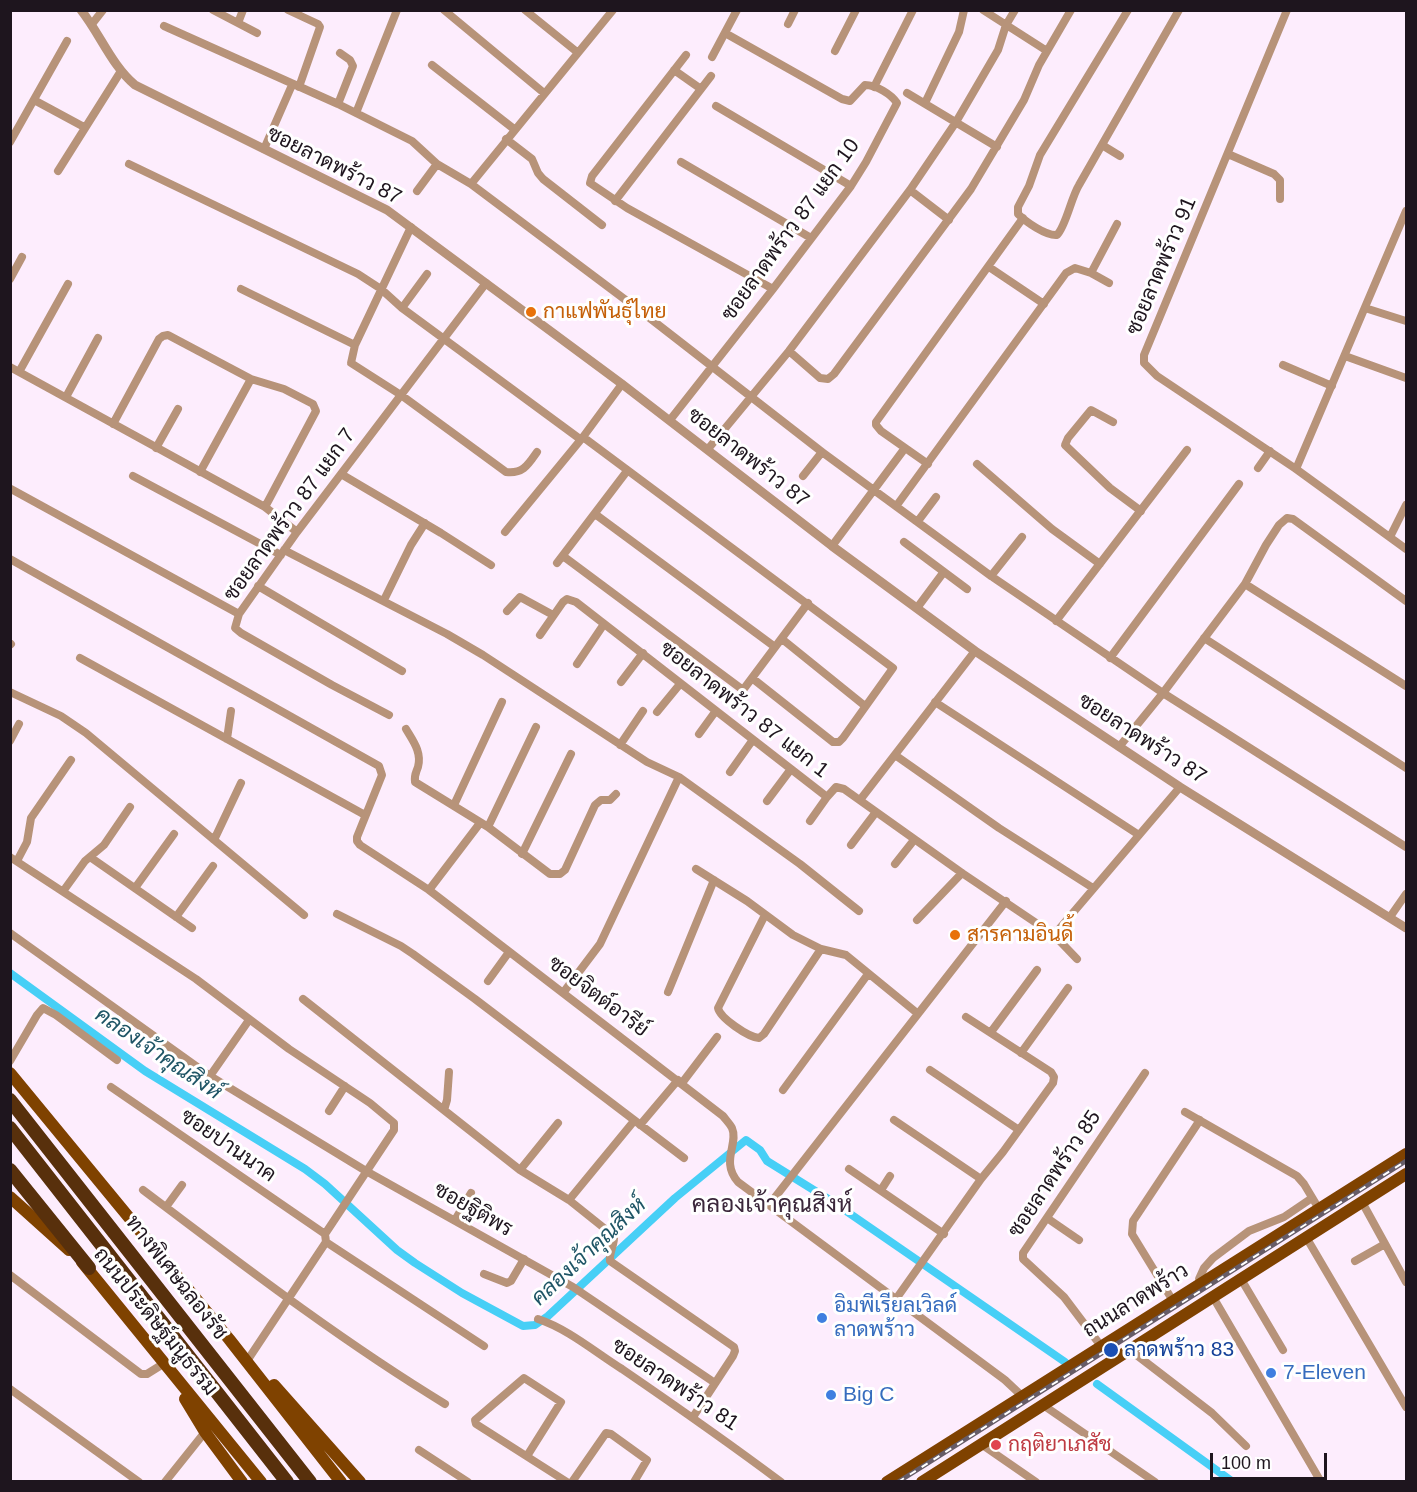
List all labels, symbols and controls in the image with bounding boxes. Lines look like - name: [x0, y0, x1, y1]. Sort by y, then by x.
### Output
- street label: ซอยลาดพร้าว 87: [263, 121, 405, 211]
- street label: ซอยลาดพร้าว 87 แยก 10: [717, 134, 865, 326]
- street label: ซอยลาดพร้าว 91: [1122, 193, 1202, 339]
- place label: กาแฟพันธ์ุไทย: [543, 299, 666, 325]
- marker: กาแฟพันธ์ุไทย: [524, 305, 538, 319]
- street label: ซอยลาดพร้าว 87: [682, 403, 814, 513]
- street label: ซอยลาดพร้าว 87 แยก 7: [219, 424, 361, 606]
- street label: ซอยลาดพร้าว 87 แยก 1: [655, 636, 833, 784]
- street label: ซอยลาดพร้าว 87: [1073, 688, 1211, 790]
- place label: สารคามอินดี้: [967, 922, 1073, 948]
- marker: สารคามอินดี้: [948, 928, 962, 942]
- street label: ซอยจิตต์อารีย์: [543, 951, 653, 1043]
- water label: คลองเจ้าคุณสิงห์: [90, 1002, 226, 1106]
- street label: ซอยปานนาค: [175, 1104, 281, 1188]
- street label: ซอยลาดพร้าว 85: [1003, 1106, 1107, 1242]
- street label: ซอยฐิติพร: [429, 1177, 517, 1243]
- district label: คลองเจ้าคุณสิงห์: [692, 1191, 852, 1219]
- water label: คลองเจ้าคุณสิงห์: [526, 1192, 652, 1312]
- street label: ทางพิเศษฉลองรัช: [120, 1211, 232, 1345]
- street label: ถนนประดิษฐ์มนูธรรม: [88, 1243, 222, 1401]
- street label: ถนนลาดพร้าว: [1078, 1259, 1194, 1343]
- place label: อิมพีเรียลเวิลด์ ลาดพร้าว: [834, 1293, 957, 1343]
- marker: อิมพีเรียลเวิลด์ ลาดพร้าว: [815, 1311, 829, 1325]
- street label: ซอยลาดพร้าว 81: [607, 1333, 743, 1437]
- place label: ลาดพร้าว 83: [1124, 1337, 1234, 1363]
- marker: ลาดพร้าว 83: [1102, 1341, 1120, 1359]
- place label: 7-Eleven: [1283, 1360, 1366, 1386]
- marker: 7-Eleven: [1264, 1366, 1278, 1380]
- place label: Big C: [843, 1382, 894, 1408]
- marker: Big C: [824, 1388, 838, 1402]
- place label: กฤติยาเภสัช: [1008, 1432, 1112, 1458]
- marker: กฤติยาเภสัช: [989, 1438, 1003, 1452]
- scale bar: [1213, 1441, 1330, 1479]
- text: 100 m: [1221, 1453, 1271, 1473]

